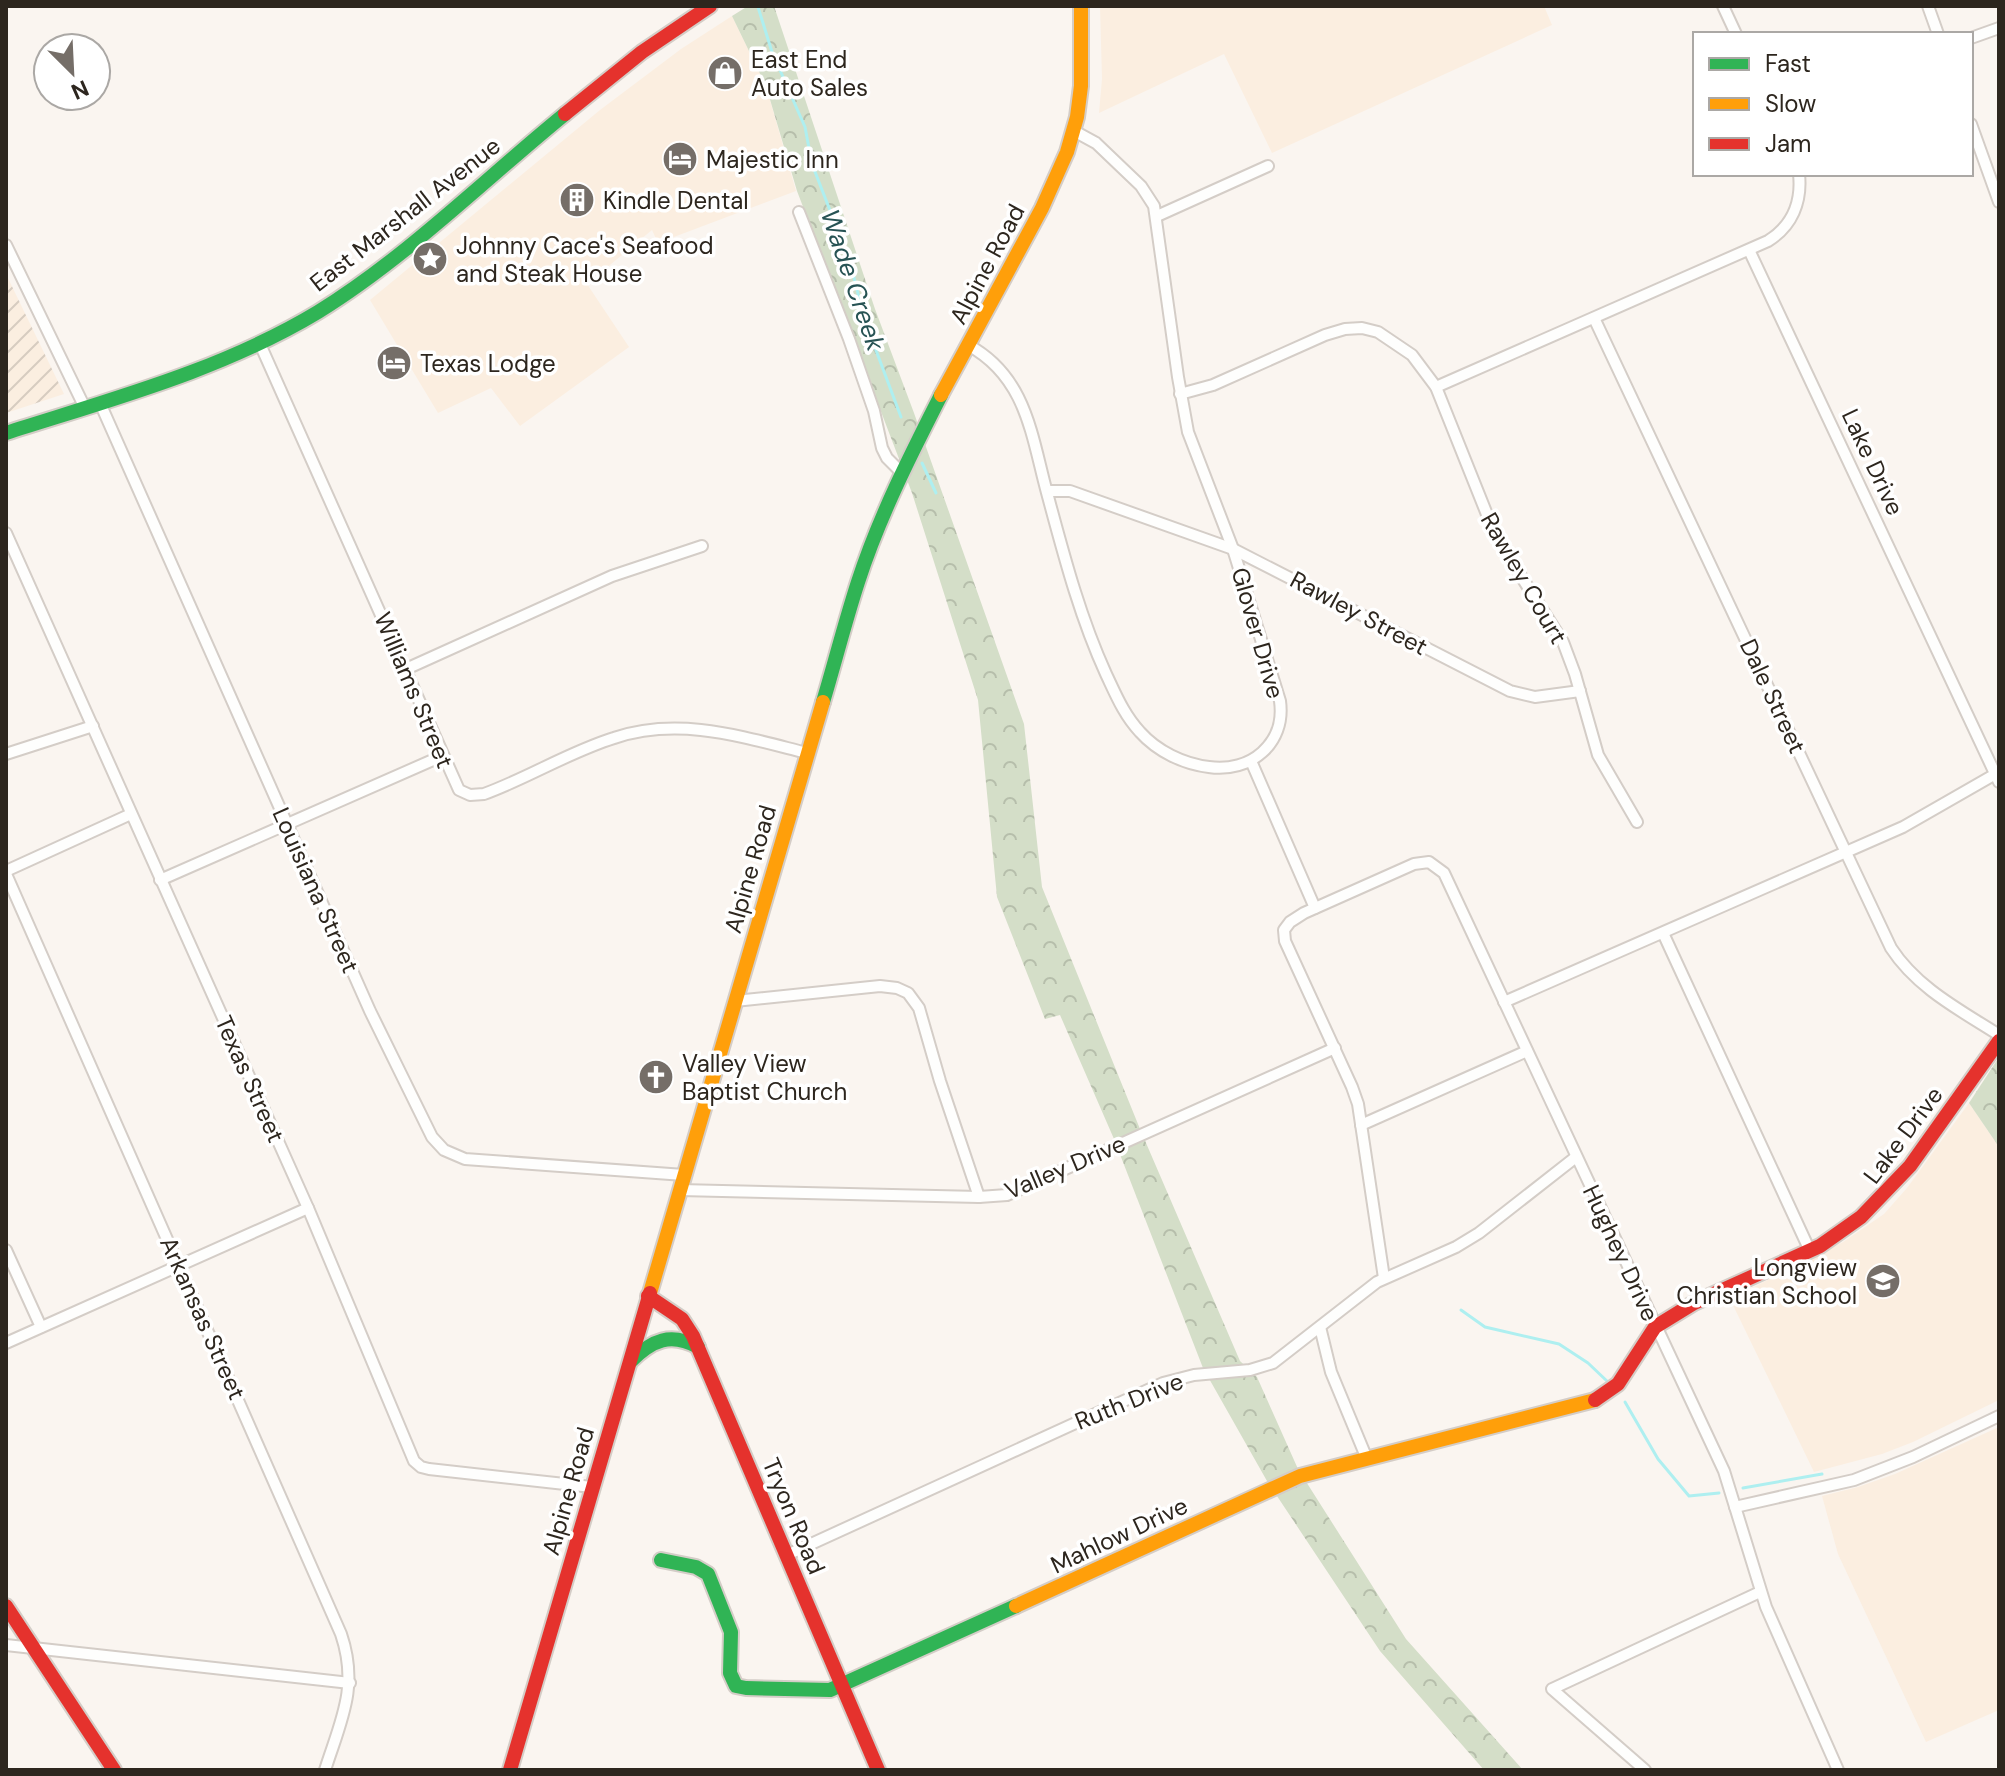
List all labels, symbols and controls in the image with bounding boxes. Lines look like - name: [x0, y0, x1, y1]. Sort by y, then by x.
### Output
- north arrow: [32, 32, 112, 112]
- legend: [1693, 32, 1973, 176]
- place label: East End Auto Sales: [751, 44, 868, 103]
- text: Fast: [1765, 48, 1811, 79]
- shop icon: East End Auto Sales: [706, 54, 744, 92]
- text: N: [67, 73, 93, 106]
- text: Slow: [1765, 88, 1816, 119]
- text: Jam: [1765, 128, 1811, 159]
- street label: East Marshall Avenue: [303, 130, 507, 298]
- hotel icon: Majestic Inn: [661, 140, 699, 178]
- place label: Majestic Inn: [706, 144, 839, 175]
- building icon: Kindle Dental: [558, 181, 596, 219]
- place label: Kindle Dental: [603, 185, 749, 216]
- street label: Alpine Road: [942, 199, 1032, 329]
- water label: Wade Creek: [813, 205, 893, 356]
- place label: Johnny Cace's Seafood and Steak House: [456, 230, 714, 289]
- place icon: Johnny Cace's Seafood and Steak House: [411, 240, 449, 278]
- hotel icon: Texas Lodge: [375, 344, 413, 382]
- place label: Texas Lodge: [420, 348, 556, 379]
- street label: Lake Drive: [1835, 404, 1911, 520]
- street label: Rawley Court: [1474, 507, 1574, 649]
- street label: Glover Drive: [1225, 564, 1291, 702]
- street label: Rawley Street: [1285, 564, 1433, 662]
- street label: Williams Street: [367, 607, 461, 773]
- street label: Dale Street: [1733, 634, 1813, 758]
- street label: Alpine Road: [717, 801, 783, 937]
- street label: Louisiana Street: [266, 802, 366, 978]
- street label: Texas Street: [208, 1011, 292, 1147]
- place label: Valley View Baptist Church: [682, 1048, 847, 1107]
- church icon: Valley View Baptist Church: [637, 1058, 675, 1096]
- street label: Lake Drive: [1856, 1080, 1950, 1190]
- street label: Valley Drive: [1000, 1128, 1130, 1206]
- street label: Hughey Drive: [1576, 1180, 1666, 1326]
- street label: Arkansas Street: [153, 1232, 253, 1404]
- place label: Longview Christian School: [1676, 1252, 1857, 1311]
- school or university icon: Longview Christian School: [1864, 1262, 1902, 1300]
- street label: Ruth Drive: [1070, 1365, 1188, 1437]
- street label: Alpine Road: [535, 1423, 601, 1559]
- street label: Tryon Road: [756, 1453, 832, 1579]
- street label: Mahlow Drive: [1046, 1490, 1192, 1580]

